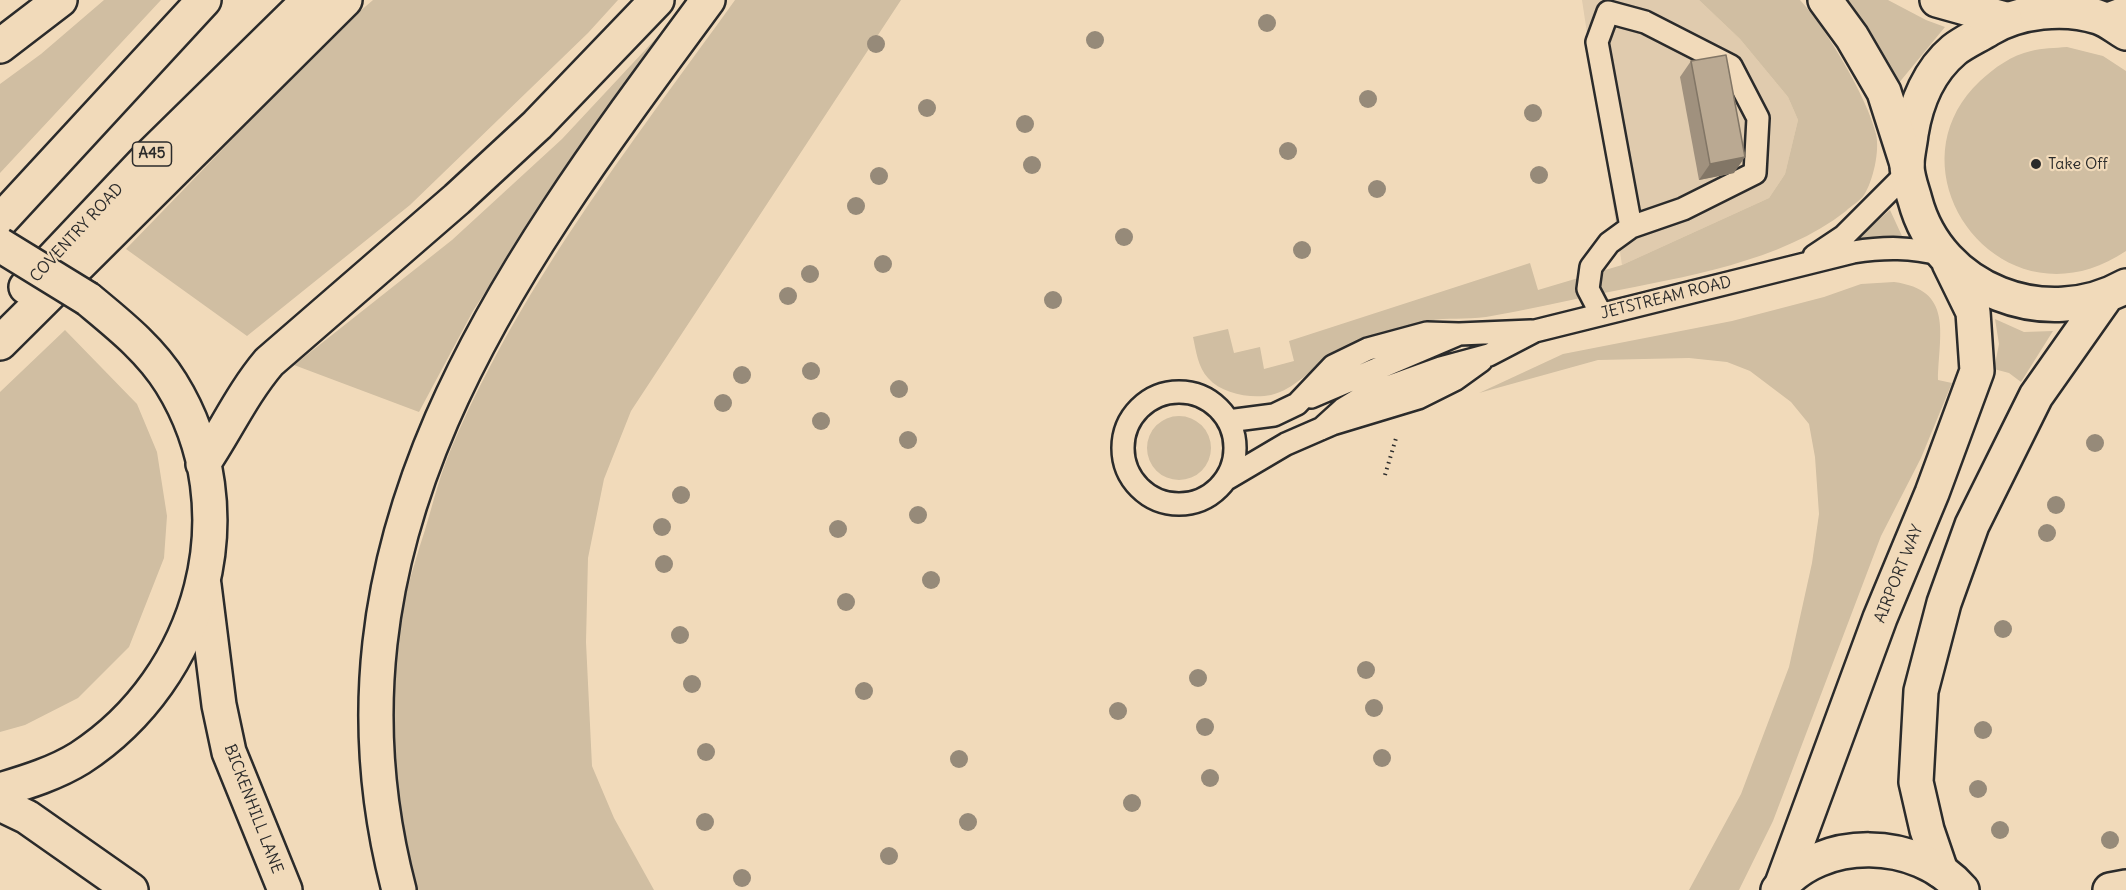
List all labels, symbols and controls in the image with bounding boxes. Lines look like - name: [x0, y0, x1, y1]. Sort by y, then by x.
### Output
- road number: A45: [132, 142, 172, 166]
- place label: Take Off: [2048, 154, 2108, 174]
- marker: Take Off: [2029, 157, 2043, 171]
- street label: COVENTRY ROAD: [26, 180, 128, 286]
- street label: JETSTREAM ROAD: [1599, 272, 1733, 324]
- street label: AIRPORT WAY: [1871, 522, 1927, 626]
- street label: BICKENHILL LANE: [220, 742, 286, 876]

